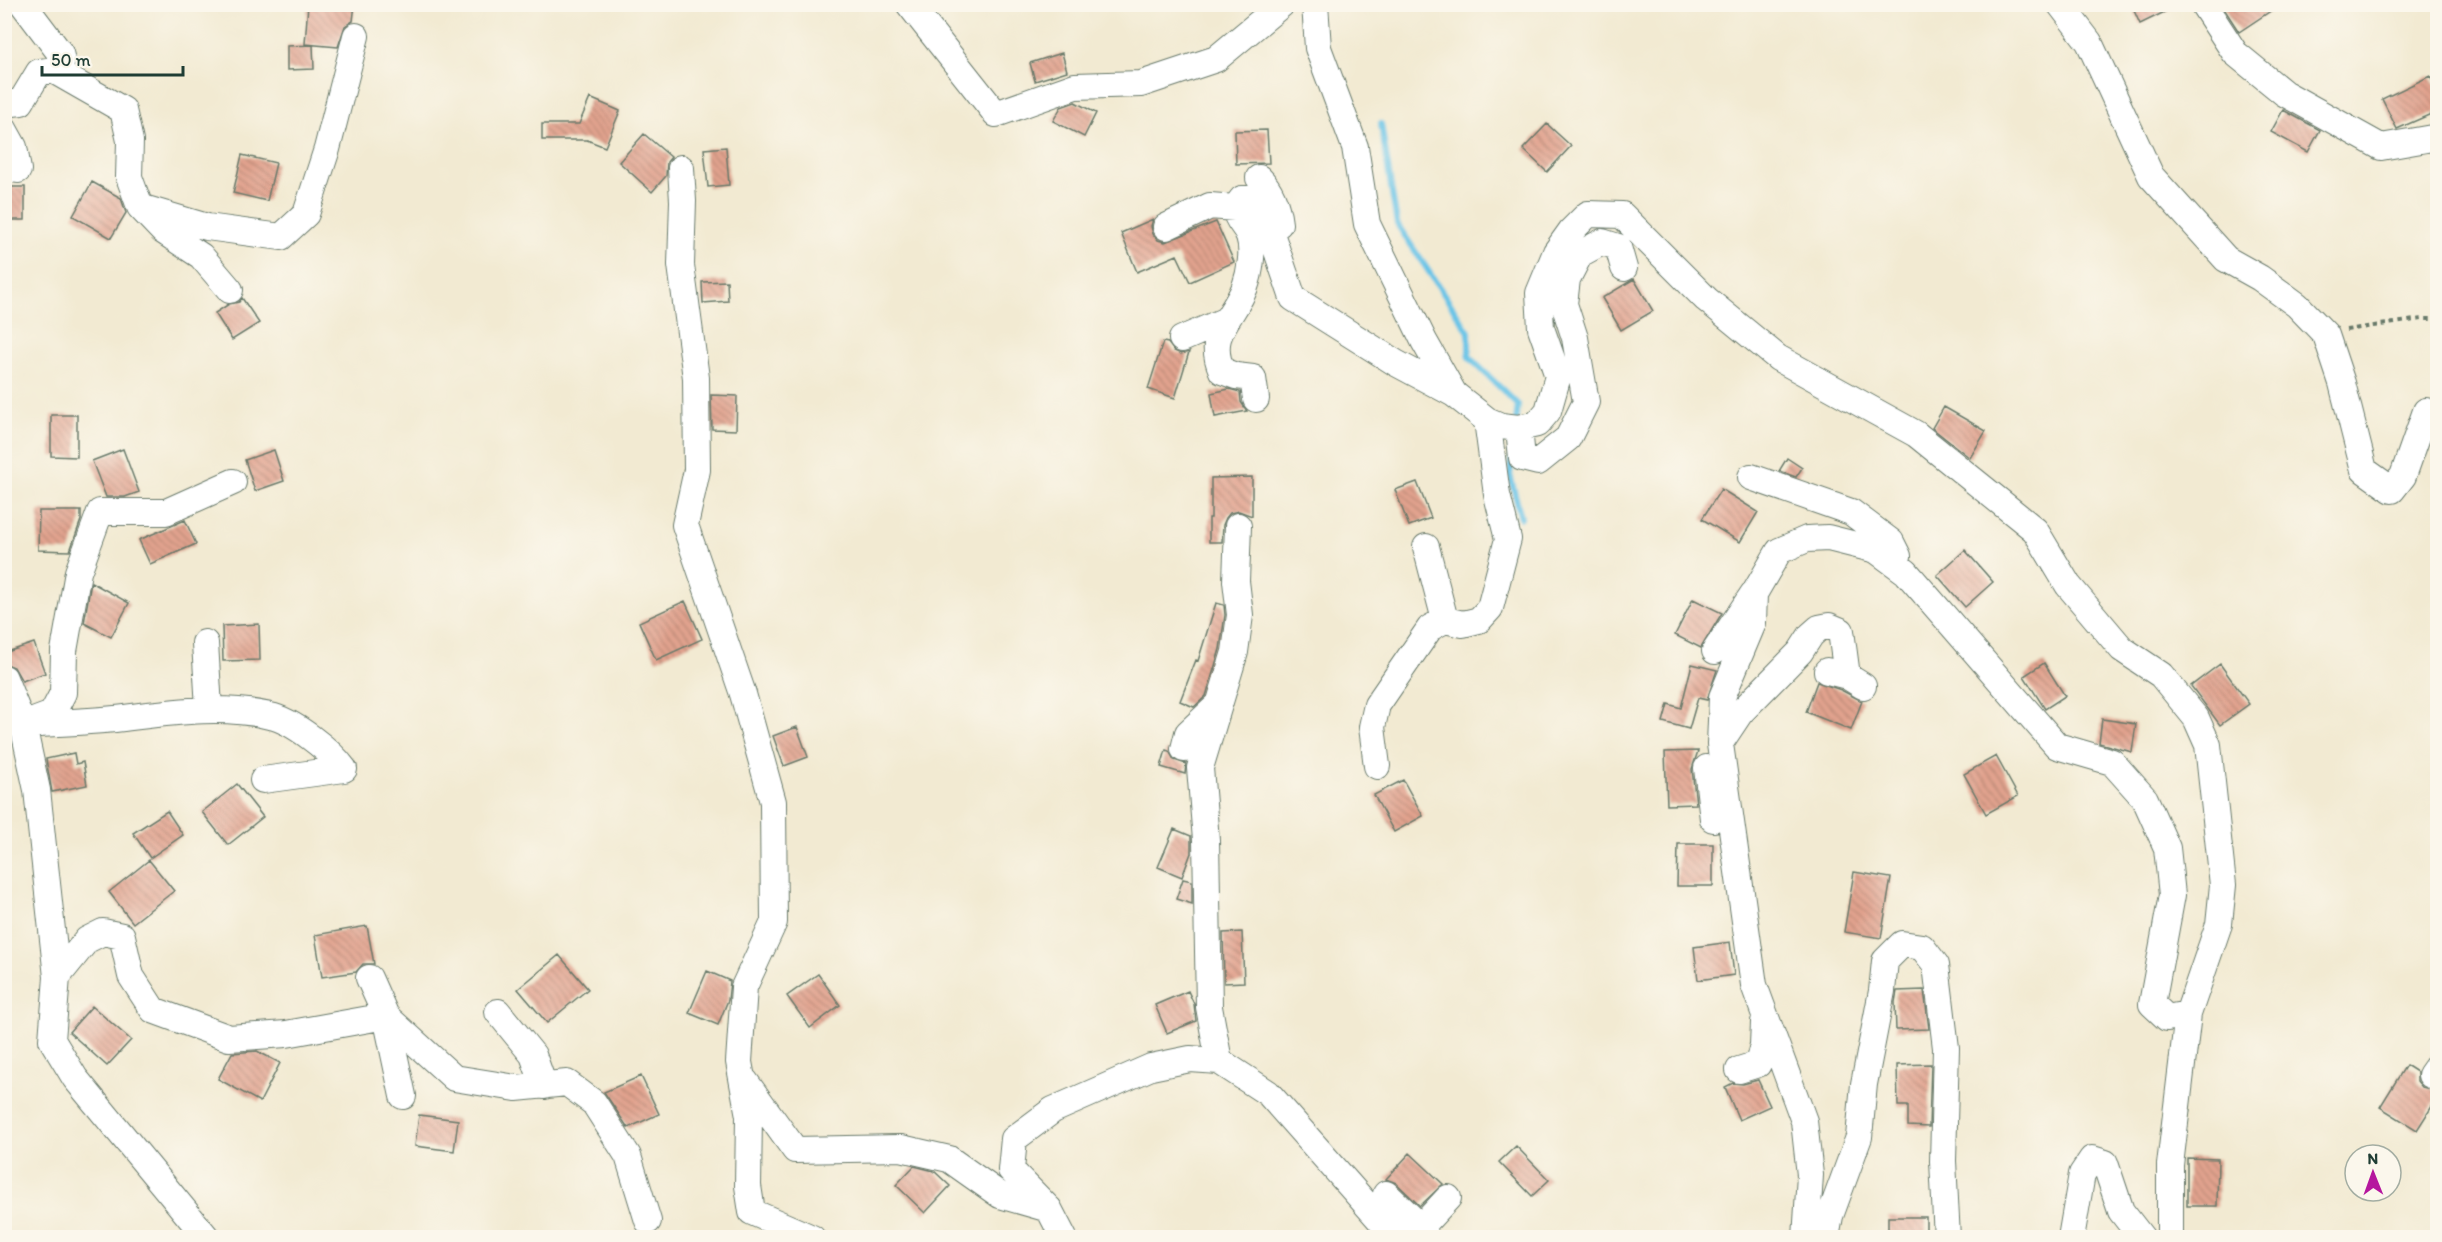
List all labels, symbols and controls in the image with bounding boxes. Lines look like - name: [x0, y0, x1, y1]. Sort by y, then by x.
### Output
- scale bar: [42, 39, 183, 77]
- text: 50 m: [51, 49, 91, 71]
- north arrow: [2343, 1143, 2403, 1203]
- text: N: [2367, 1149, 2378, 1168]

